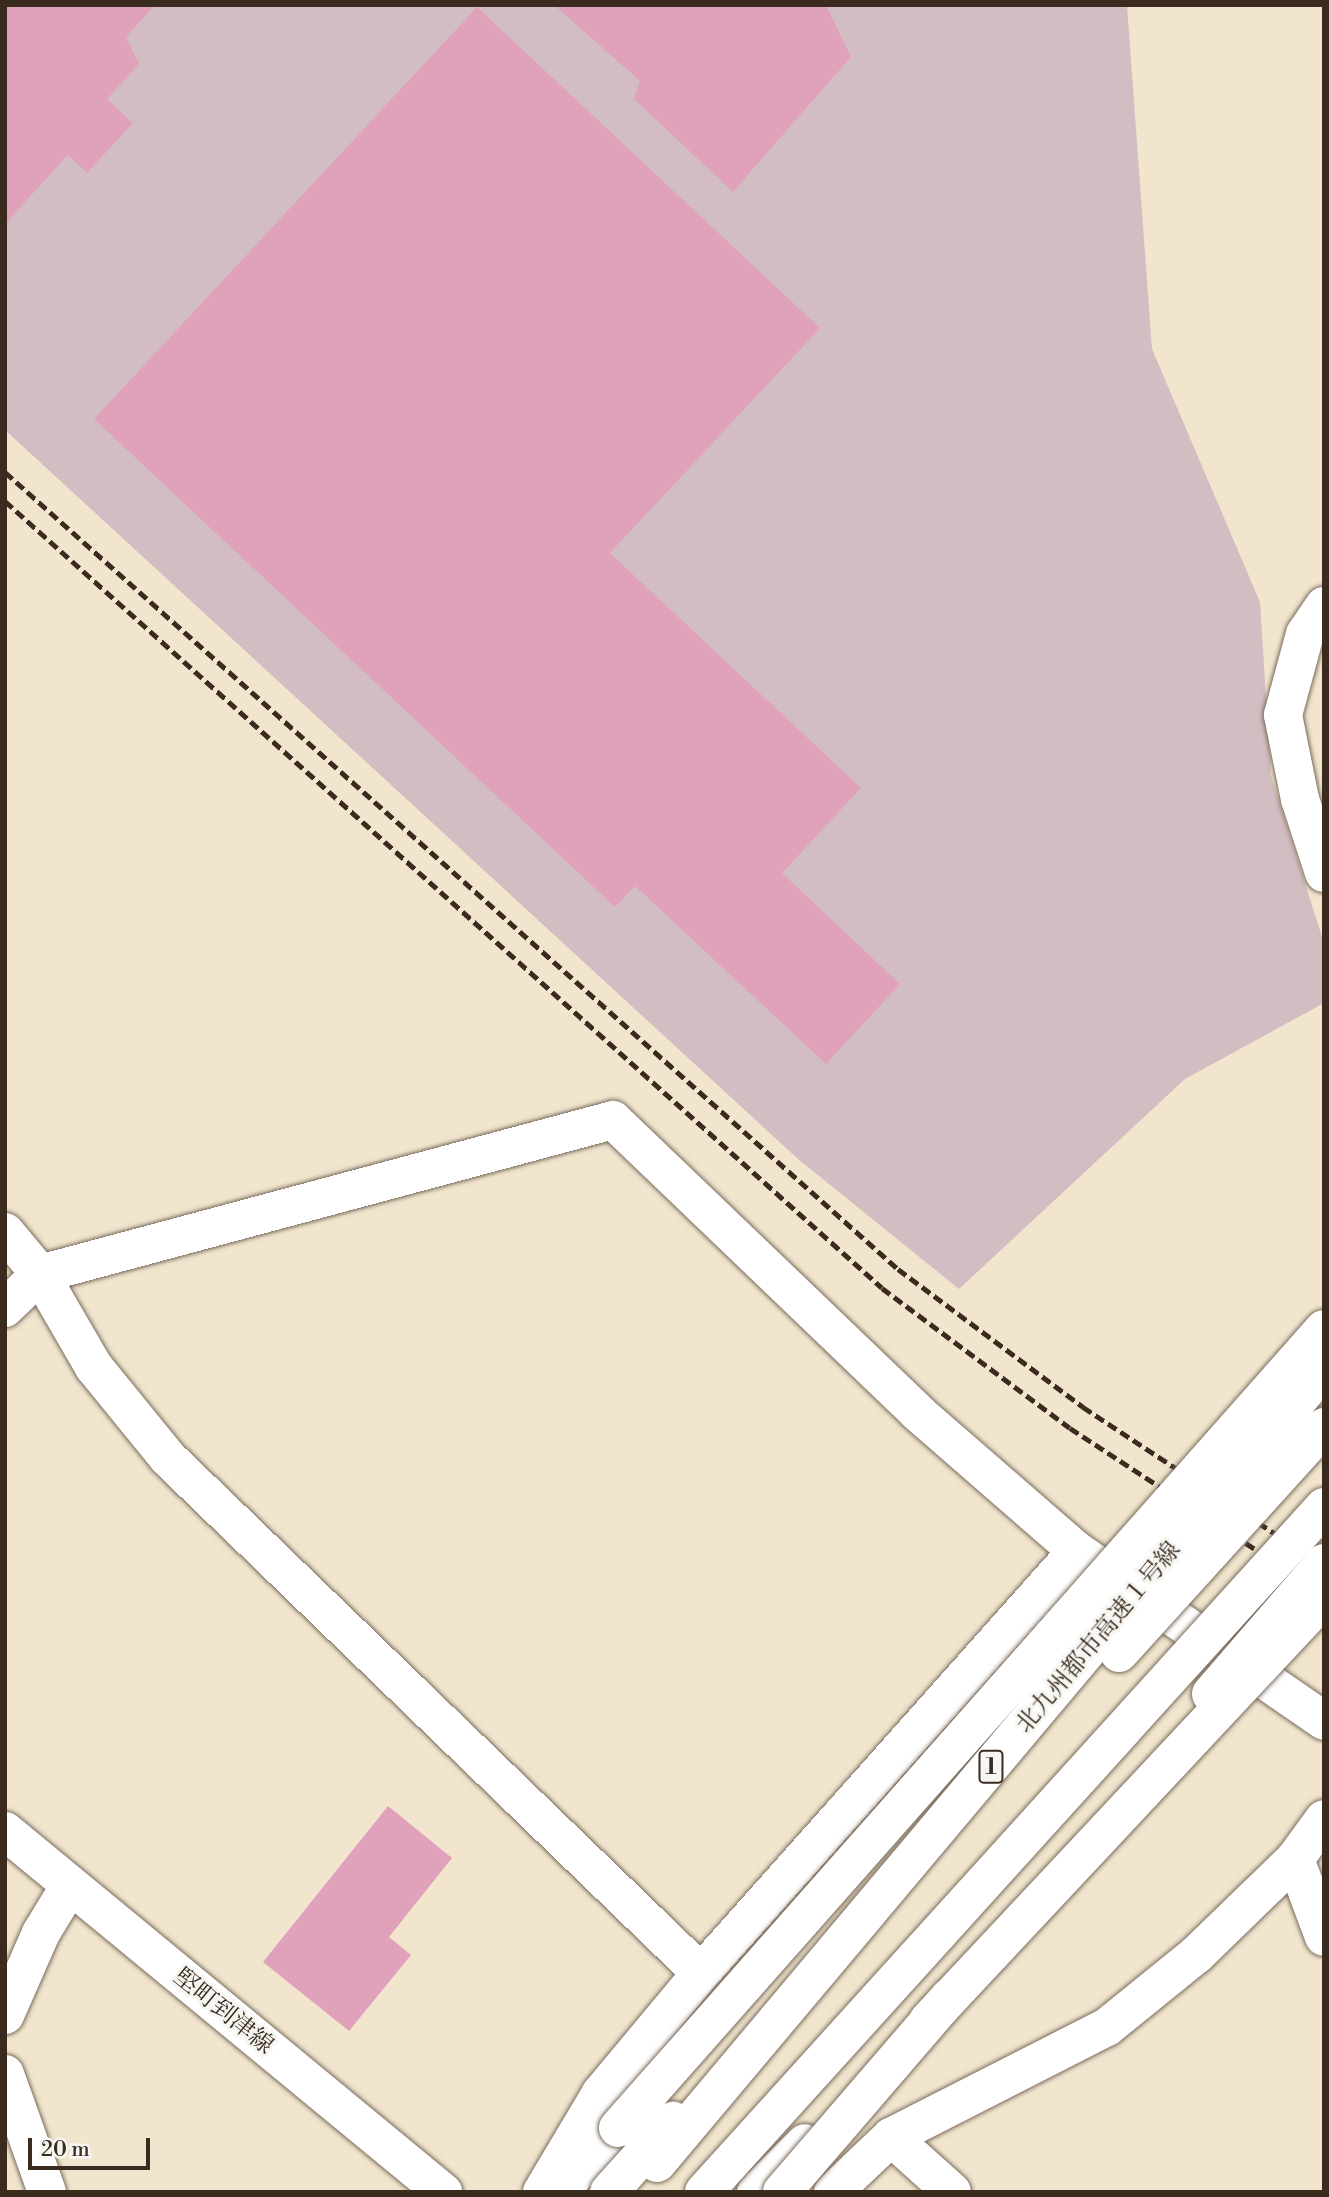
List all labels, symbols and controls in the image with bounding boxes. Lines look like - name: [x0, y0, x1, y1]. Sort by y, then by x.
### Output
- street label: 北九州都市高速１号線: [1011, 1537, 1187, 1739]
- road number: 1: [977, 1748, 1005, 1786]
- street label: 堅町到津線: [167, 1963, 279, 2061]
- scale bar: [32, 2124, 154, 2168]
- text: 20 m: [41, 2137, 90, 2163]

